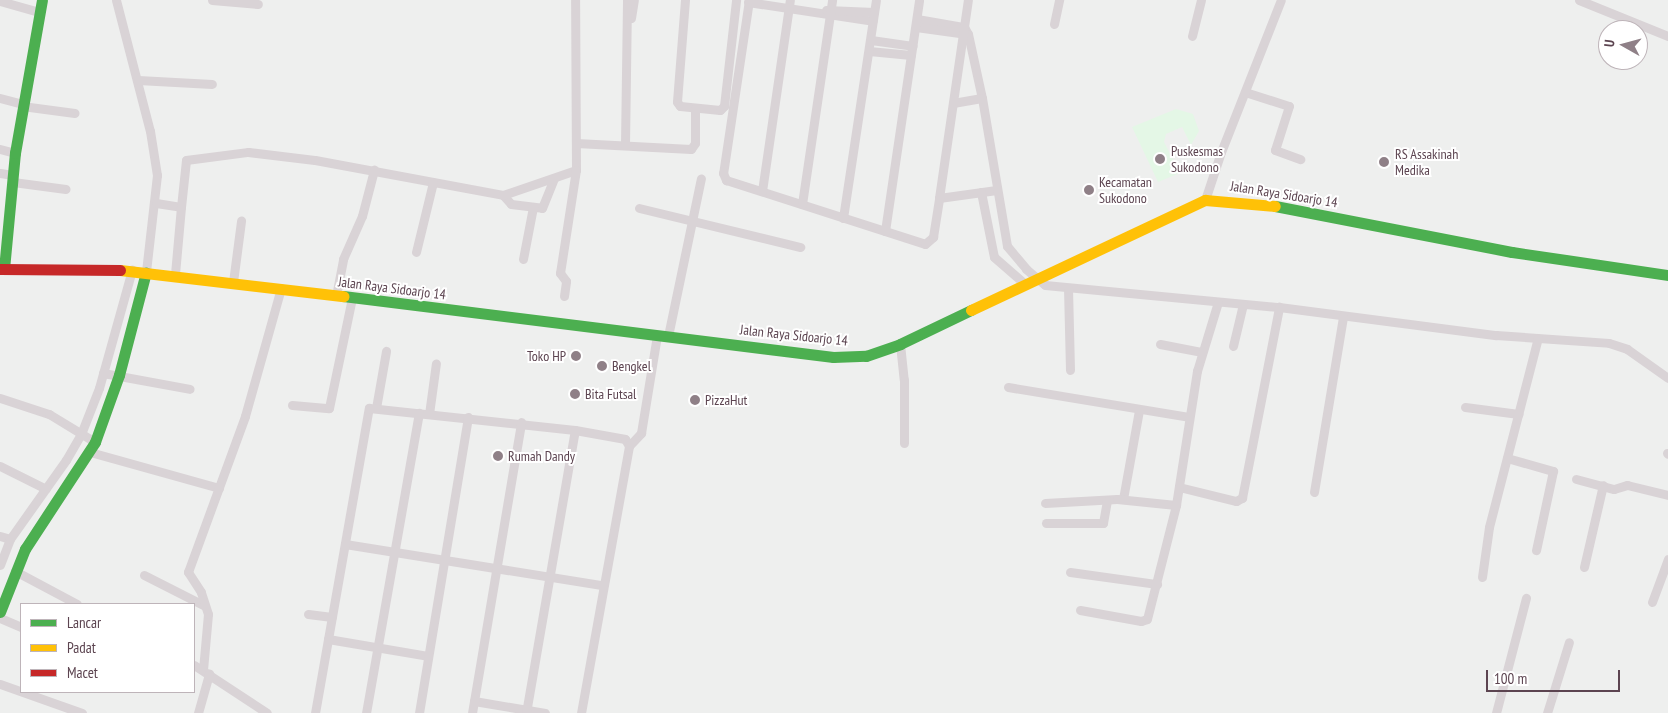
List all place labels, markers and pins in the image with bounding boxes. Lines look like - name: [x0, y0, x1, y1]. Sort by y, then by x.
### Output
- place label: Puskesmas Sukodono: [1171, 143, 1223, 176]
- place label: RS Assakinah Medika: [1395, 146, 1459, 178]
- marker: Puskesmas Sukodono: [1153, 152, 1167, 166]
- marker: RS Assakinah Medika: [1377, 155, 1391, 169]
- place label: Kecamatan Sukodono: [1099, 174, 1152, 206]
- marker: Kecamatan Sukodono: [1083, 184, 1095, 196]
- place label: Toko HP: [527, 348, 566, 364]
- marker: Toko HP: [570, 350, 582, 362]
- place label: Bengkel: [612, 358, 651, 374]
- marker: Bengkel: [596, 360, 608, 372]
- place label: Bita Futsal: [585, 386, 636, 402]
- marker: Bita Futsal: [569, 388, 581, 400]
- place label: PizzaHut: [705, 392, 747, 408]
- marker: PizzaHut: [689, 394, 701, 406]
- place label: Rumah Dandy: [508, 448, 575, 464]
- marker: Rumah Dandy: [492, 450, 504, 462]

